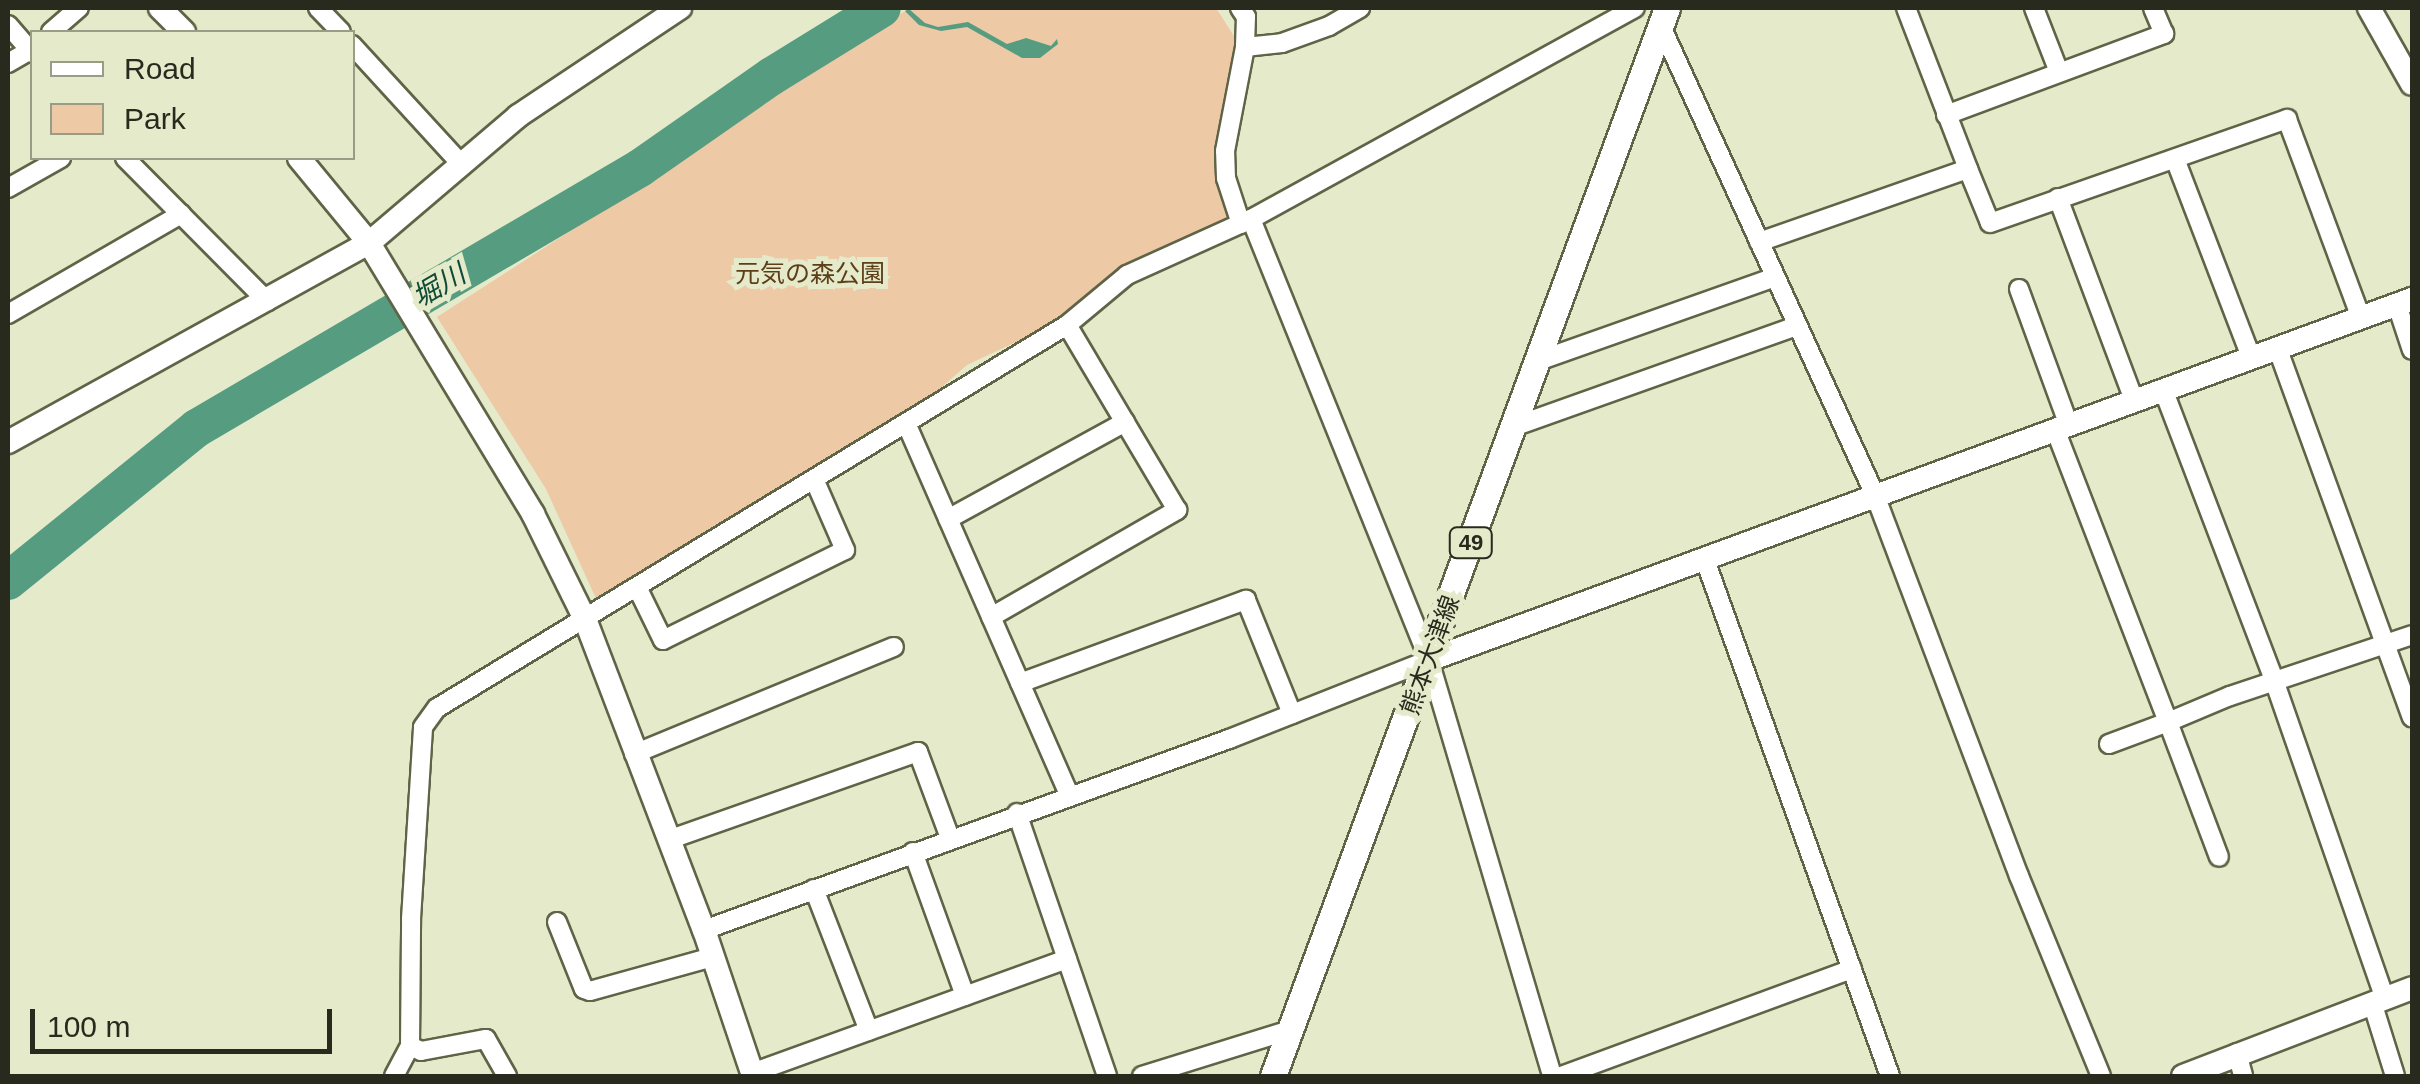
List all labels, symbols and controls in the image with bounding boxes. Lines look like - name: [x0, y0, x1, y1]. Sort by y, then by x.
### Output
- legend: [30, 30, 355, 160]
- text: Road: [124, 52, 196, 85]
- text: Park: [124, 102, 186, 135]
- water label: 堀川: [406, 257, 472, 315]
- park label: 元気の森公園: [735, 258, 885, 288]
- road number: 49: [1448, 526, 1494, 560]
- street label: 熊本大津線: [1395, 591, 1465, 719]
- scale bar: [35, 989, 338, 1051]
- text: 100 m: [47, 1010, 130, 1043]

